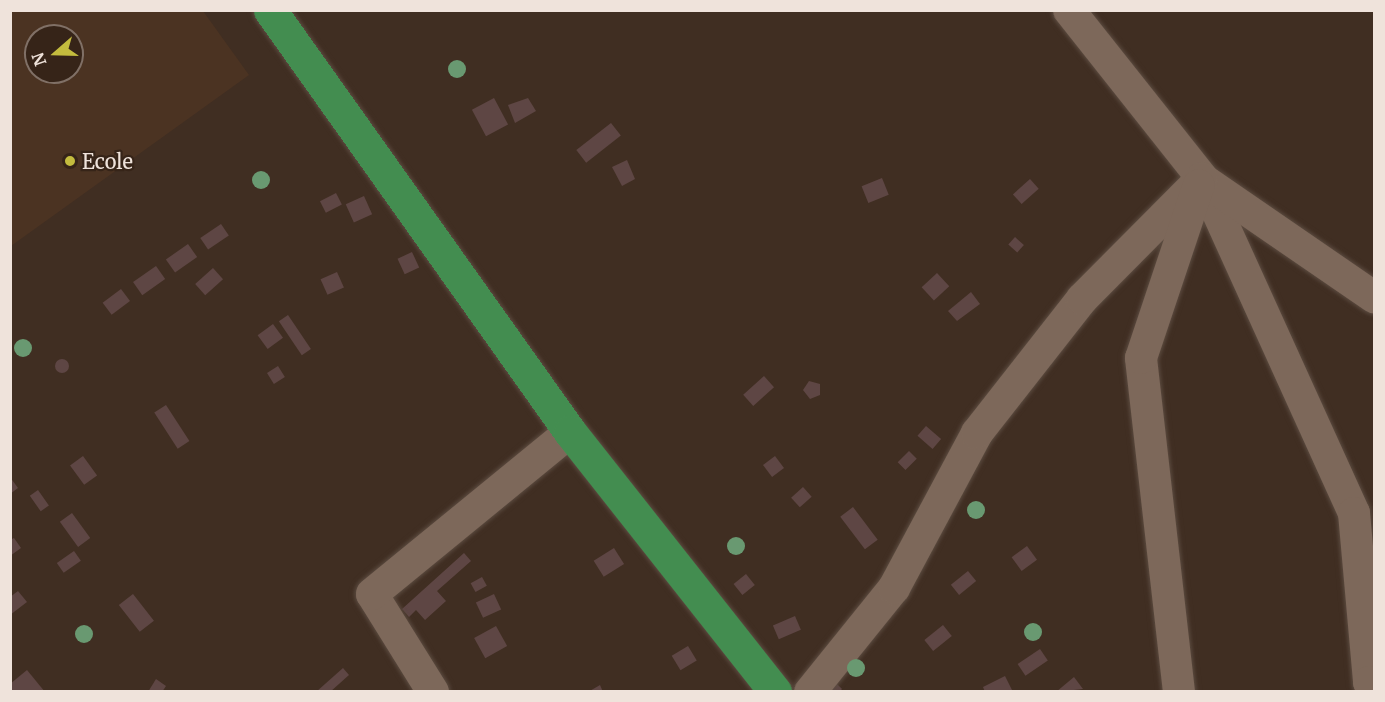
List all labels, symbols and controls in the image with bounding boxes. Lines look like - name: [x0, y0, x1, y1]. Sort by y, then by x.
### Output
- north arrow: [24, 24, 84, 84]
- text: N: [27, 50, 51, 69]
- place label: Ecole: [82, 149, 133, 173]
- marker: Ecole: [63, 154, 77, 168]

